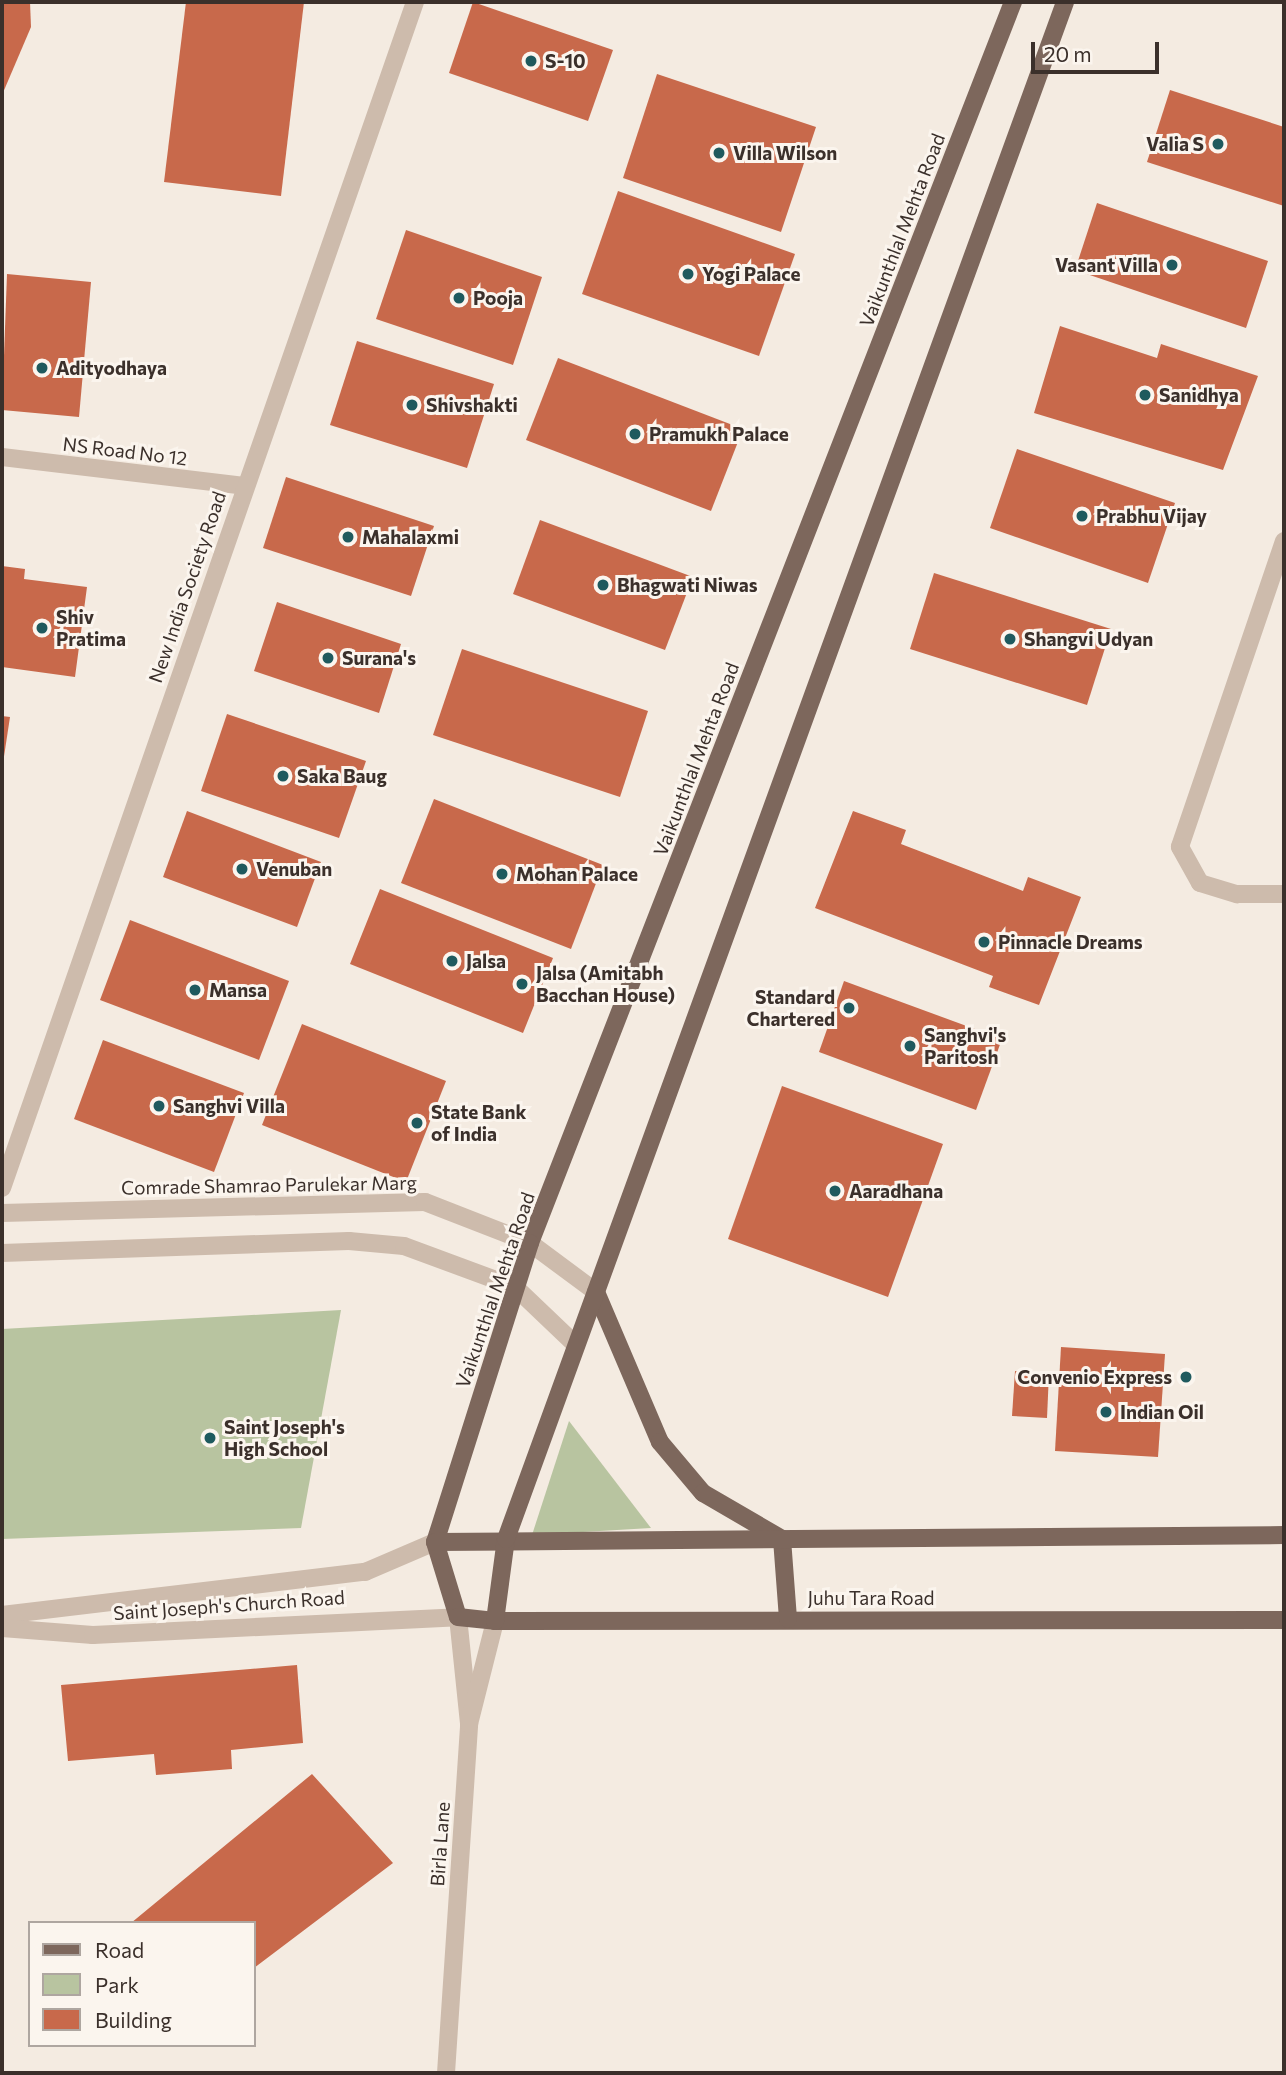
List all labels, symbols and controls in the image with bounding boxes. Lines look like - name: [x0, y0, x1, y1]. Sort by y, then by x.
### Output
- scale bar: [1034, 28, 1162, 72]
- text: 20 m: [1044, 41, 1092, 66]
- place label: S-10: [545, 50, 586, 72]
- marker: S-10: [523, 53, 539, 69]
- street label: Vaikunthlal Mehta Road: [855, 130, 949, 330]
- place label: Valia S: [1146, 133, 1204, 155]
- marker: Valia S: [1210, 136, 1226, 152]
- place label: Villa Wilson: [733, 142, 837, 164]
- marker: Villa Wilson: [711, 145, 727, 161]
- place label: Vasant Villa: [1055, 254, 1158, 276]
- marker: Vasant Villa: [1164, 257, 1180, 273]
- place label: Yogi Palace: [702, 263, 801, 285]
- marker: Yogi Palace: [680, 266, 696, 282]
- place label: Pooja: [473, 287, 523, 309]
- marker: Pooja: [451, 290, 467, 306]
- place label: Adityodhaya: [56, 357, 167, 379]
- marker: Adityodhaya: [34, 360, 50, 376]
- place label: Sanidhya: [1159, 384, 1239, 406]
- marker: Sanidhya: [1137, 387, 1153, 403]
- place label: Shivshakti: [426, 394, 518, 416]
- marker: Shivshakti: [404, 397, 420, 413]
- place label: Pramukh Palace: [649, 423, 789, 445]
- marker: Pramukh Palace: [627, 426, 643, 442]
- street label: NS Road No 12: [62, 432, 188, 470]
- street label: New India Society Road: [144, 488, 230, 686]
- place label: Prabhu Vijay: [1096, 505, 1207, 527]
- marker: Prabhu Vijay: [1074, 508, 1090, 524]
- place label: Mahalaxmi: [362, 526, 459, 548]
- marker: Mahalaxmi: [340, 529, 356, 545]
- place label: Bhagwati Niwas: [617, 574, 758, 596]
- marker: Bhagwati Niwas: [595, 577, 611, 593]
- place label: Shiv Pratima: [56, 606, 126, 650]
- marker: Shiv Pratima: [34, 620, 50, 636]
- place label: Shangvi Udyan: [1024, 628, 1153, 650]
- marker: Shangvi Udyan: [1002, 631, 1018, 647]
- place label: Surana's: [342, 647, 416, 669]
- marker: Surana's: [320, 650, 336, 666]
- street label: Vaikunthlal Mehta Road: [649, 659, 743, 859]
- place label: Saka Baug: [297, 765, 387, 787]
- marker: Saka Baug: [275, 768, 291, 784]
- place label: Venuban: [256, 858, 332, 880]
- marker: Venuban: [234, 861, 250, 877]
- place label: Mohan Palace: [516, 863, 638, 885]
- marker: Mohan Palace: [494, 866, 510, 882]
- place label: Pinnacle Dreams: [998, 931, 1143, 953]
- marker: Pinnacle Dreams: [976, 934, 992, 950]
- place label: Jalsa: [466, 950, 506, 972]
- marker: Jalsa: [444, 953, 460, 969]
- place label: Jalsa (Amitabh Bacchan House): [536, 962, 675, 1006]
- marker: Jalsa (Amitabh Bacchan House): [514, 976, 530, 992]
- place label: Mansa: [209, 979, 267, 1001]
- marker: Mansa: [187, 982, 203, 998]
- place label: Standard Chartered: [747, 986, 835, 1030]
- marker: Standard Chartered: [841, 1000, 857, 1016]
- place label: Sanghvi's Paritosh: [924, 1024, 1006, 1068]
- marker: Sanghvi's Paritosh: [902, 1038, 918, 1054]
- place label: Sanghvi Villa: [173, 1095, 285, 1117]
- marker: Sanghvi Villa: [151, 1098, 167, 1114]
- place label: State Bank of India: [431, 1101, 526, 1145]
- marker: State Bank of India: [409, 1115, 425, 1131]
- street label: Comrade Shamrao Parulekar Marg: [121, 1171, 417, 1199]
- place label: Aaradhana: [849, 1180, 943, 1202]
- marker: Aaradhana: [827, 1183, 843, 1199]
- street label: Vaikunthlal Mehta Road: [451, 1189, 539, 1391]
- place label: Convenio Express: [1017, 1366, 1172, 1388]
- marker: Convenio Express: [1178, 1369, 1194, 1385]
- place label: Indian Oil: [1120, 1401, 1204, 1423]
- marker: Indian Oil: [1098, 1404, 1114, 1420]
- place label: Saint Joseph's High School: [224, 1416, 345, 1460]
- marker: Saint Joseph's High School: [202, 1430, 218, 1446]
- street label: Saint Joseph's Church Road: [113, 1586, 345, 1624]
- street label: Juhu Tara Road: [807, 1587, 935, 1609]
- street label: Birla Lane: [426, 1801, 454, 1887]
- legend: [28, 1921, 256, 2047]
- text: Road: [95, 1937, 144, 1962]
- text: Park: [95, 1972, 139, 1997]
- text: Building: [95, 2007, 172, 2032]

